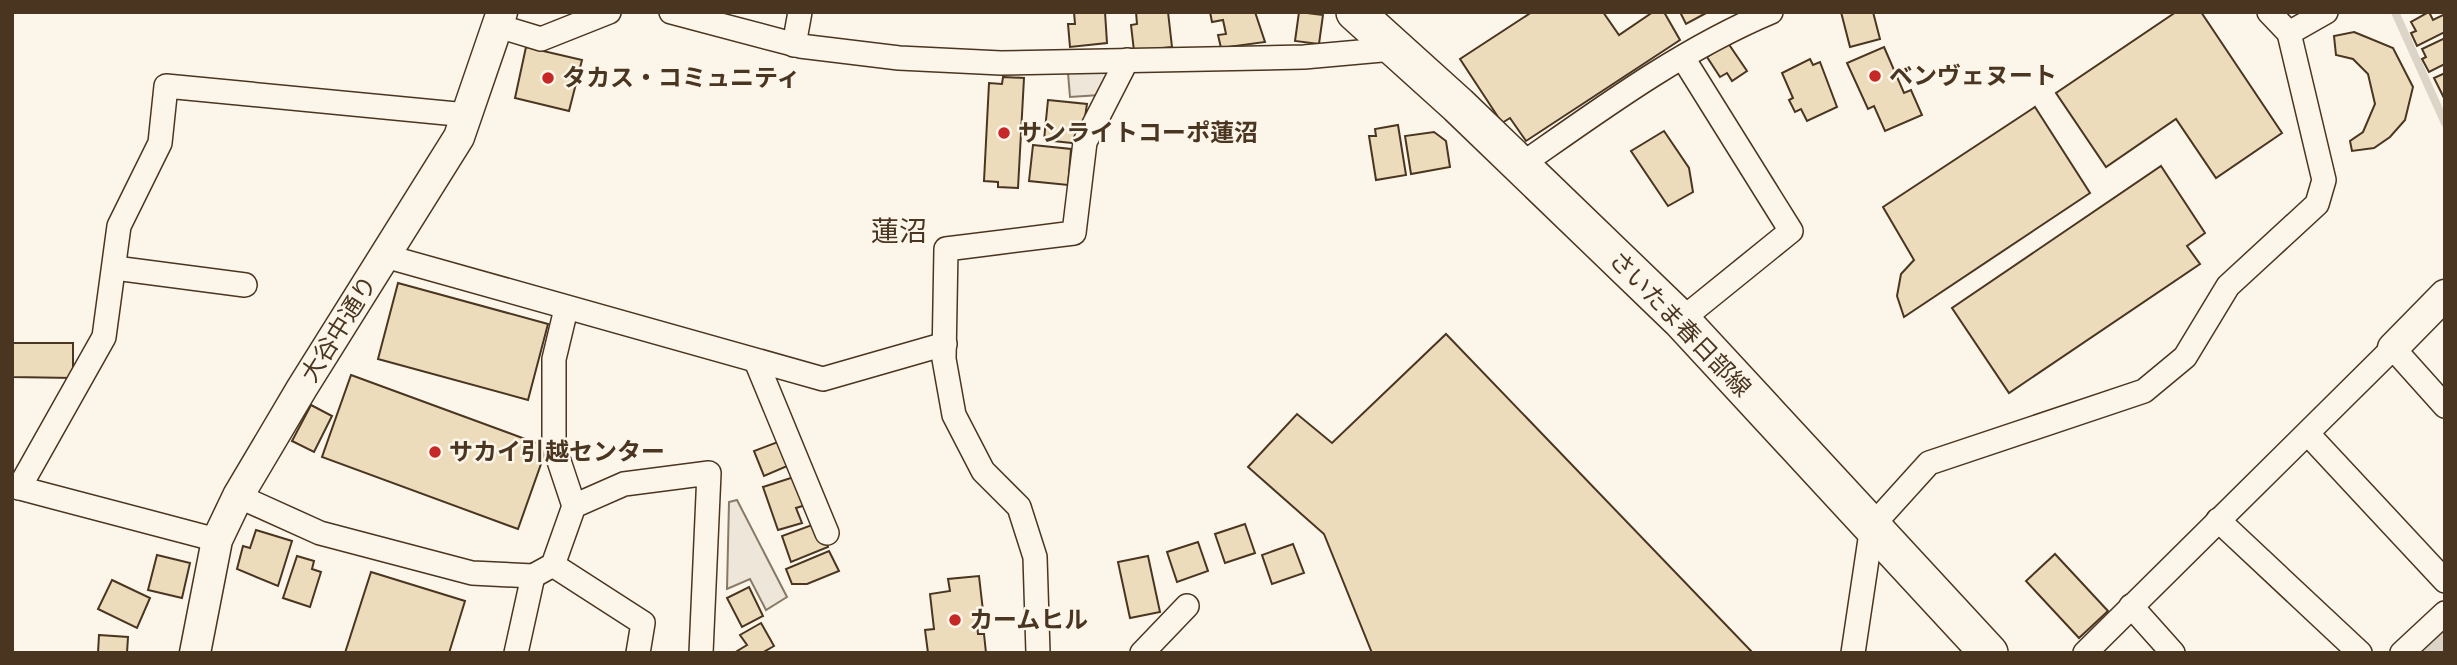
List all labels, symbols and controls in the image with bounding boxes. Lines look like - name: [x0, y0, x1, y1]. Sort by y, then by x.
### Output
- place label: ベンヴェヌート: [1889, 61, 2057, 90]
- place label: タカス・コミュニティ: [562, 63, 801, 92]
- marker: ベンヴェヌート: [1867, 68, 1883, 84]
- marker: タカス・コミュニティ: [540, 70, 556, 86]
- place label: サンライトコーポ蓮沼: [1018, 118, 1258, 147]
- marker: サンライトコーポ蓮沼: [996, 125, 1012, 141]
- district label: 蓮沼: [871, 215, 927, 248]
- street label: さいたま春日部線: [1603, 245, 1757, 403]
- street label: 大谷中通り: [294, 270, 383, 387]
- place label: サカイ引越センター: [449, 437, 665, 466]
- marker: サカイ引越センター: [427, 444, 443, 460]
- place label: カームヒル: [969, 605, 1088, 634]
- marker: カームヒル: [947, 612, 963, 628]

